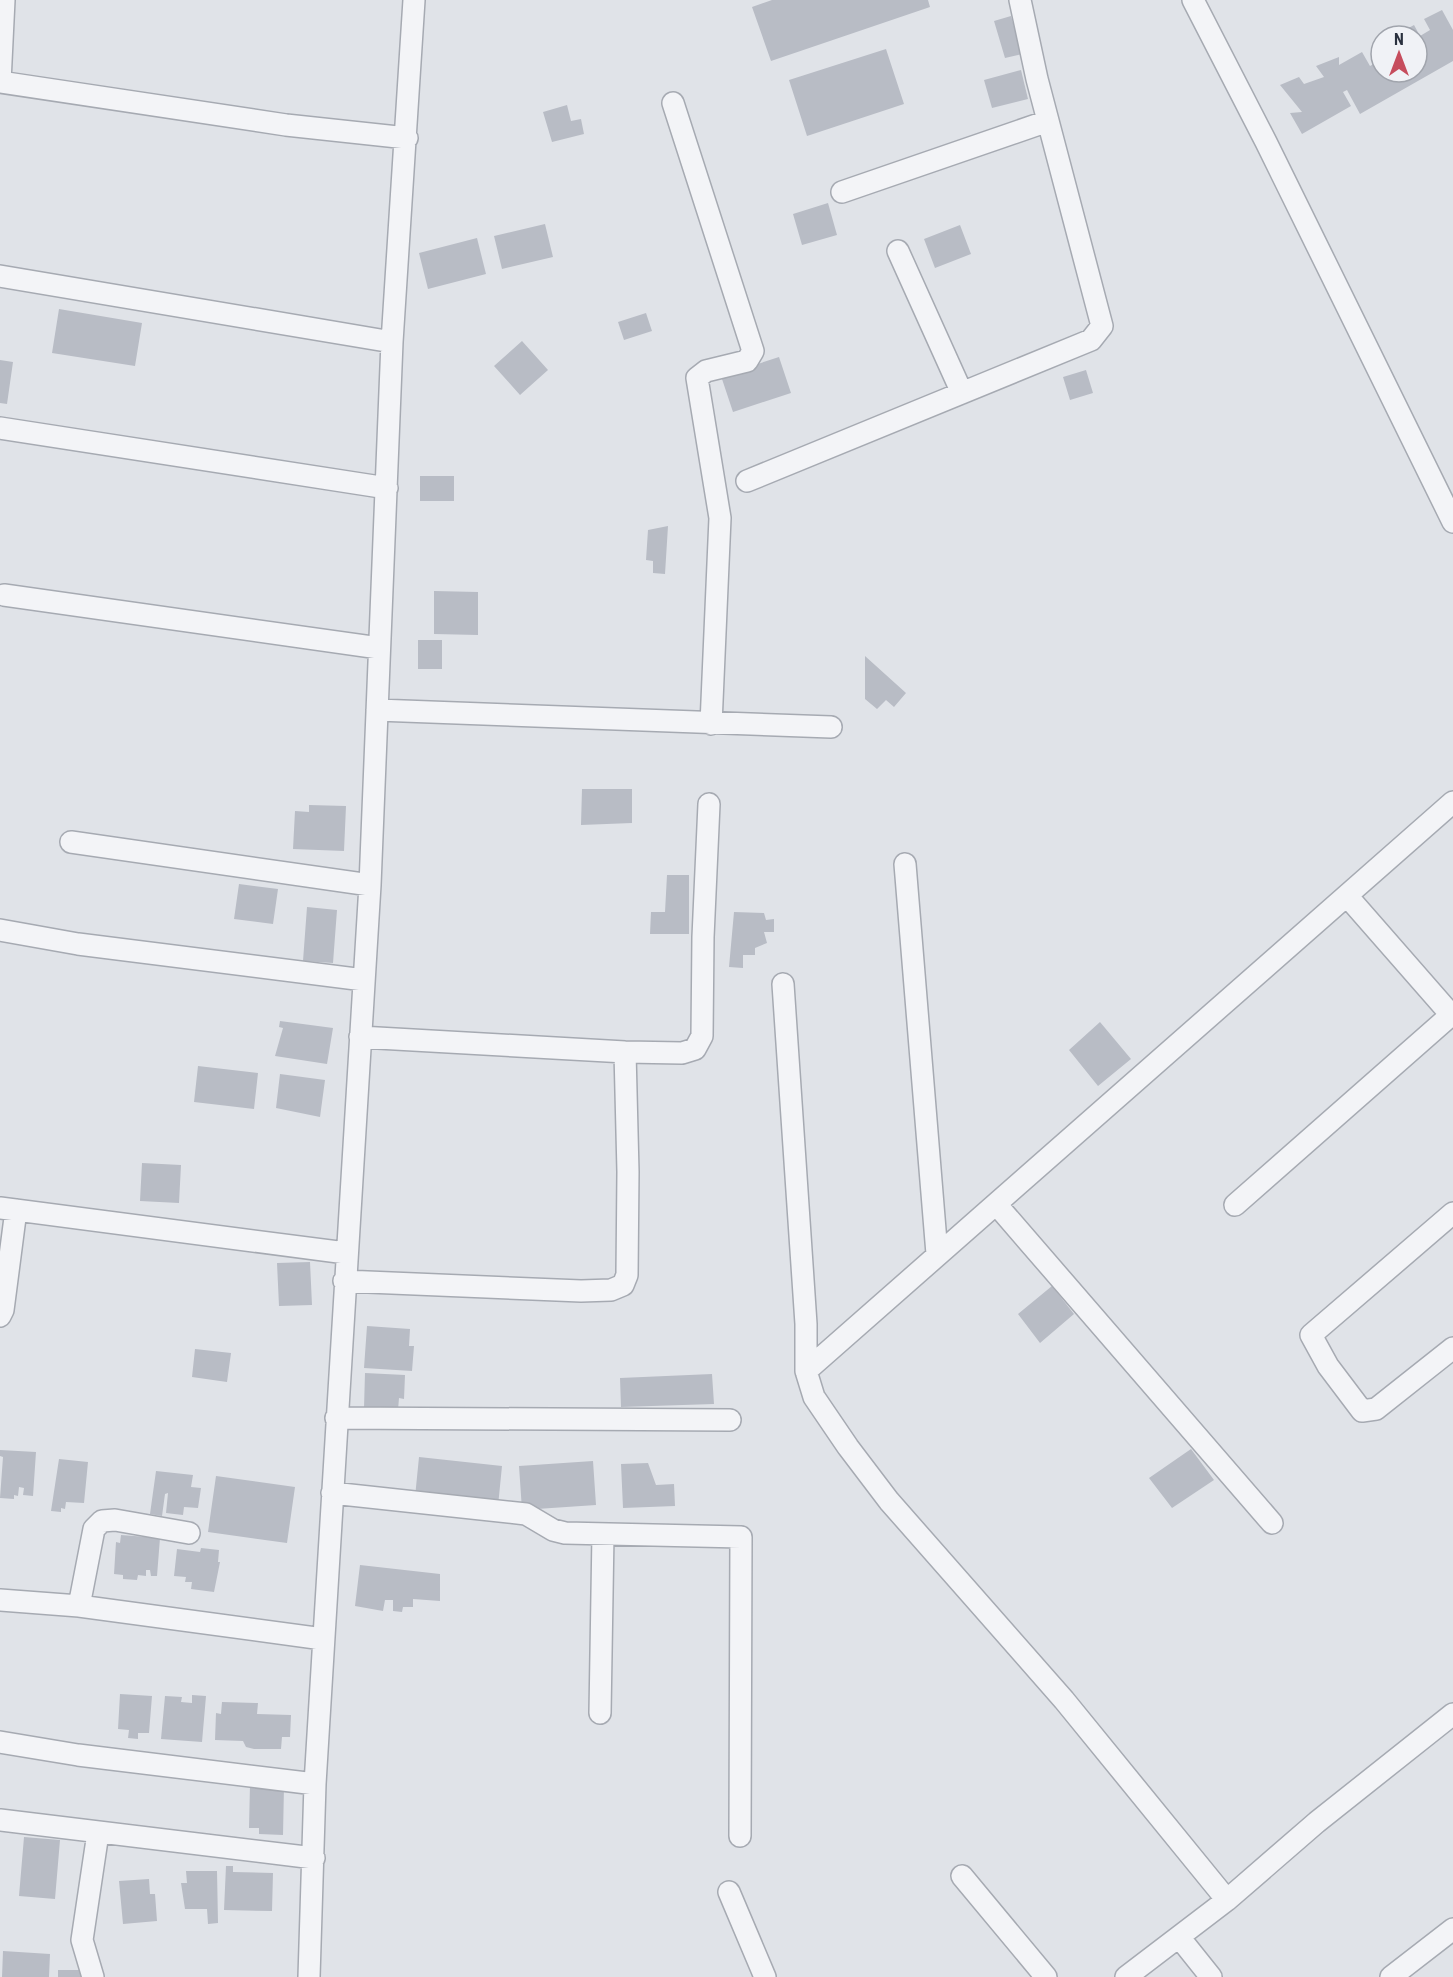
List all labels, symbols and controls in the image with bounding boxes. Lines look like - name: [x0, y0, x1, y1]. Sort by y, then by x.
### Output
- north arrow: [1369, 24, 1429, 84]
- text: N: [1394, 30, 1404, 49]

